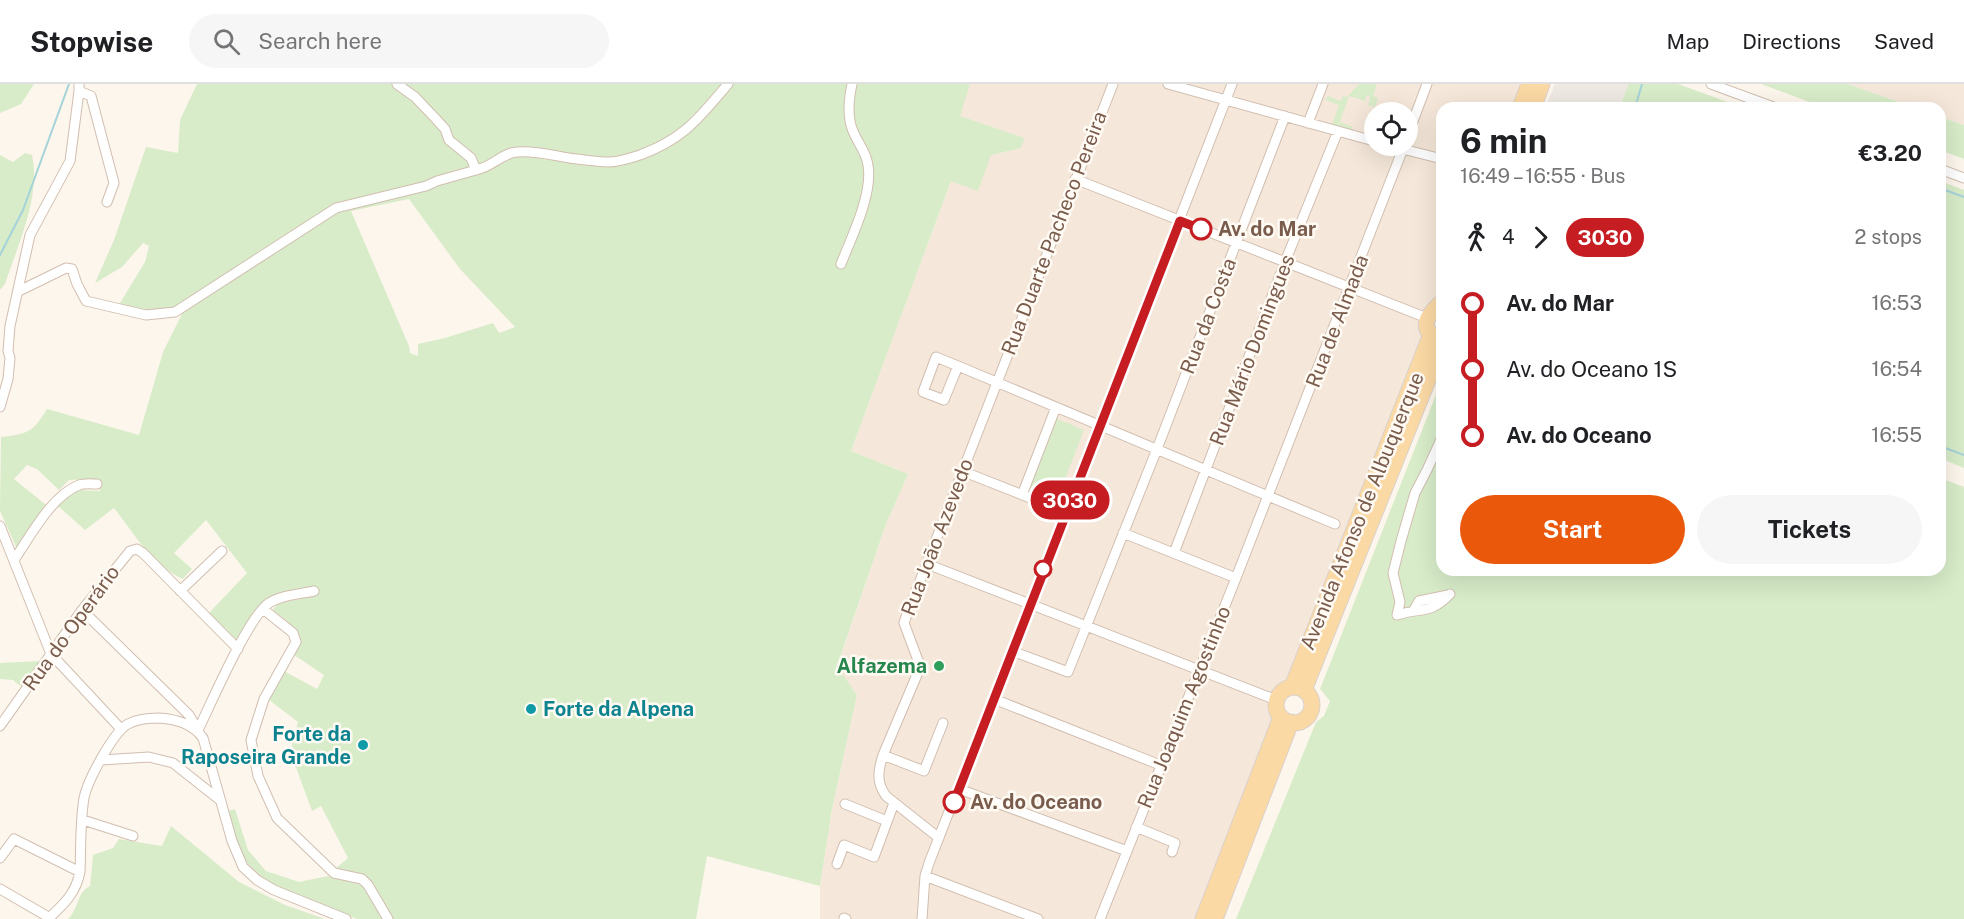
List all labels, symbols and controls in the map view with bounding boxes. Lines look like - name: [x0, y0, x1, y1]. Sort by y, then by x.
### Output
- search box: [189, 14, 609, 68]
- text: Stopwise: [30, 25, 153, 58]
- icon: search: [210, 25, 243, 58]
- text: Search here: [258, 28, 382, 54]
- text: Map: [1667, 29, 1709, 54]
- text: Directions: [1742, 29, 1841, 54]
- text: Saved: [1874, 29, 1934, 54]
- map controls: [1364, 102, 1418, 156]
- button: locate: [1364, 102, 1418, 156]
- street label: Rua Duarte Pacheco Pereira: [996, 108, 1112, 358]
- text: 6 min: [1460, 122, 1547, 160]
- text: €3.20: [1859, 140, 1922, 166]
- text: 16:49 – 16:55 · Bus: [1460, 164, 1625, 188]
- place label: Av. do Mar: [1218, 217, 1316, 241]
- marker: Av. do Mar: [1190, 218, 1212, 240]
- icon: walk: [1460, 221, 1493, 254]
- icon: forward: [1524, 221, 1557, 254]
- text: 4: [1502, 225, 1515, 249]
- text: 3030: [1578, 225, 1632, 250]
- text: 2 stops: [1855, 225, 1922, 249]
- street label: Rua Mário Domingues: [1204, 251, 1300, 449]
- street label: Rua de Almada: [1301, 251, 1373, 391]
- street label: Rua da Costa: [1175, 255, 1241, 377]
- text: Av. do Mar: [1506, 290, 1614, 316]
- text: 16:53: [1871, 291, 1922, 315]
- text: Av. do Oceano 1S: [1506, 356, 1677, 382]
- text: 16:54: [1872, 357, 1922, 381]
- street label: Avenida Afonso de Albuquerque: [1295, 369, 1429, 653]
- text: Av. do Oceano: [1506, 422, 1652, 448]
- text: 16:55: [1871, 423, 1922, 447]
- street label: Rua João Azevedo: [896, 455, 978, 619]
- line badge: 3030: [1028, 480, 1112, 520]
- text: 3030: [1043, 488, 1097, 513]
- button: Start: [1460, 495, 1685, 564]
- button: Tickets: [1697, 495, 1922, 564]
- unlabelled marker: [1034, 560, 1052, 578]
- street label: Rua do Operário: [18, 561, 124, 695]
- street label: Rua Joaquim Agostinho: [1132, 602, 1236, 812]
- place label: Alfazema: [836, 654, 927, 678]
- marker: Alfazema: [932, 659, 946, 673]
- place label: Forte da Alpena: [543, 697, 694, 721]
- marker: Forte da Alpena: [524, 702, 538, 716]
- place label: Forte da Raposeira Grande: [181, 722, 351, 769]
- marker: Forte da Raposeira Grande: [356, 738, 370, 752]
- place label: Av. do Oceano: [970, 790, 1102, 814]
- marker: Av. do Oceano: [943, 791, 965, 813]

